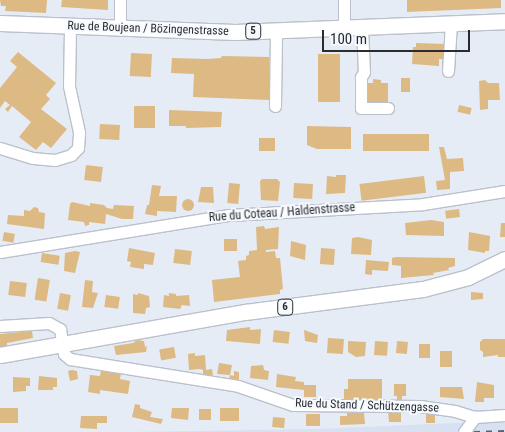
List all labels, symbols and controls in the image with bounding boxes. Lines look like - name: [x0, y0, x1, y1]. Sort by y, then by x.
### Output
- street label: Rue de Boujean / Bözingenstrasse: [67, 19, 229, 39]
- scale bar: [325, 20, 472, 52]
- road number: 5: [244, 22, 262, 40]
- text: 100 m: [330, 30, 367, 48]
- street label: Rue du Coteau / Haldenstrasse: [208, 201, 356, 225]
- road number: 6: [276, 298, 294, 316]
- street label: Rue du Stand / Schützengasse: [295, 396, 439, 416]

